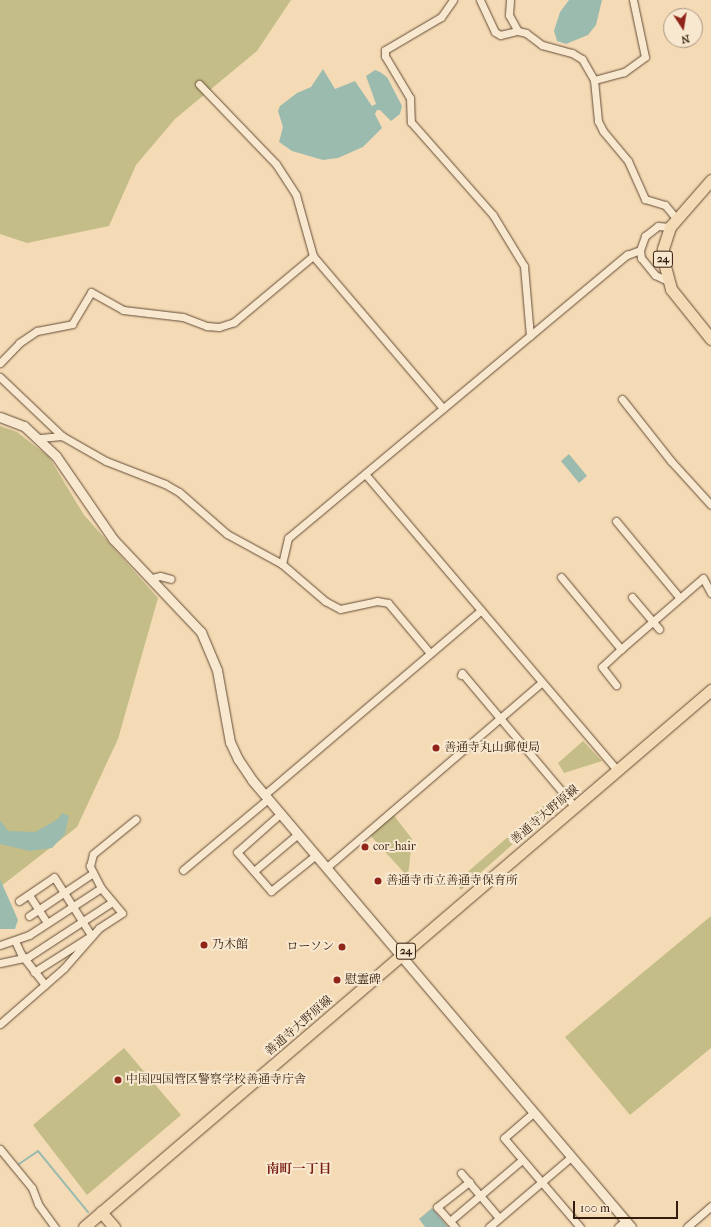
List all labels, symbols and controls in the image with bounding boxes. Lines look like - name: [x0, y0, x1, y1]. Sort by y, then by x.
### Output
- north arrow: [663, 8, 703, 48]
- text: N: [680, 32, 691, 46]
- road number: 24: [652, 250, 674, 268]
- place label: 善通寺丸山郵便局: [444, 741, 540, 755]
- marker: 善通寺丸山郵便局: [431, 743, 441, 753]
- street label: 善通寺大野原線: [508, 782, 582, 848]
- place label: cor_hair: [373, 840, 416, 854]
- marker: cor_hair: [360, 842, 370, 852]
- place label: 善通寺市立善通寺保育所: [386, 874, 518, 888]
- marker: 善通寺市立善通寺保育所: [373, 876, 383, 886]
- place label: 乃木館: [212, 938, 248, 952]
- marker: 乃木館: [199, 940, 209, 950]
- place label: ローソン: [286, 940, 334, 954]
- marker: ローソン: [337, 942, 347, 952]
- road number: 24: [395, 942, 417, 960]
- place label: 慰霊碑: [345, 973, 381, 987]
- marker: 慰霊碑: [332, 975, 342, 985]
- street label: 善通寺大野原線: [263, 993, 335, 1059]
- place label: 中国四国管区警察学校善通寺庁舎: [126, 1073, 306, 1087]
- marker: 中国四国管区警察学校善通寺庁舎: [113, 1075, 123, 1085]
- district label: 南町一丁目: [267, 1161, 331, 1177]
- scale bar: [575, 1193, 680, 1219]
- text: 100 m: [580, 1201, 610, 1215]

